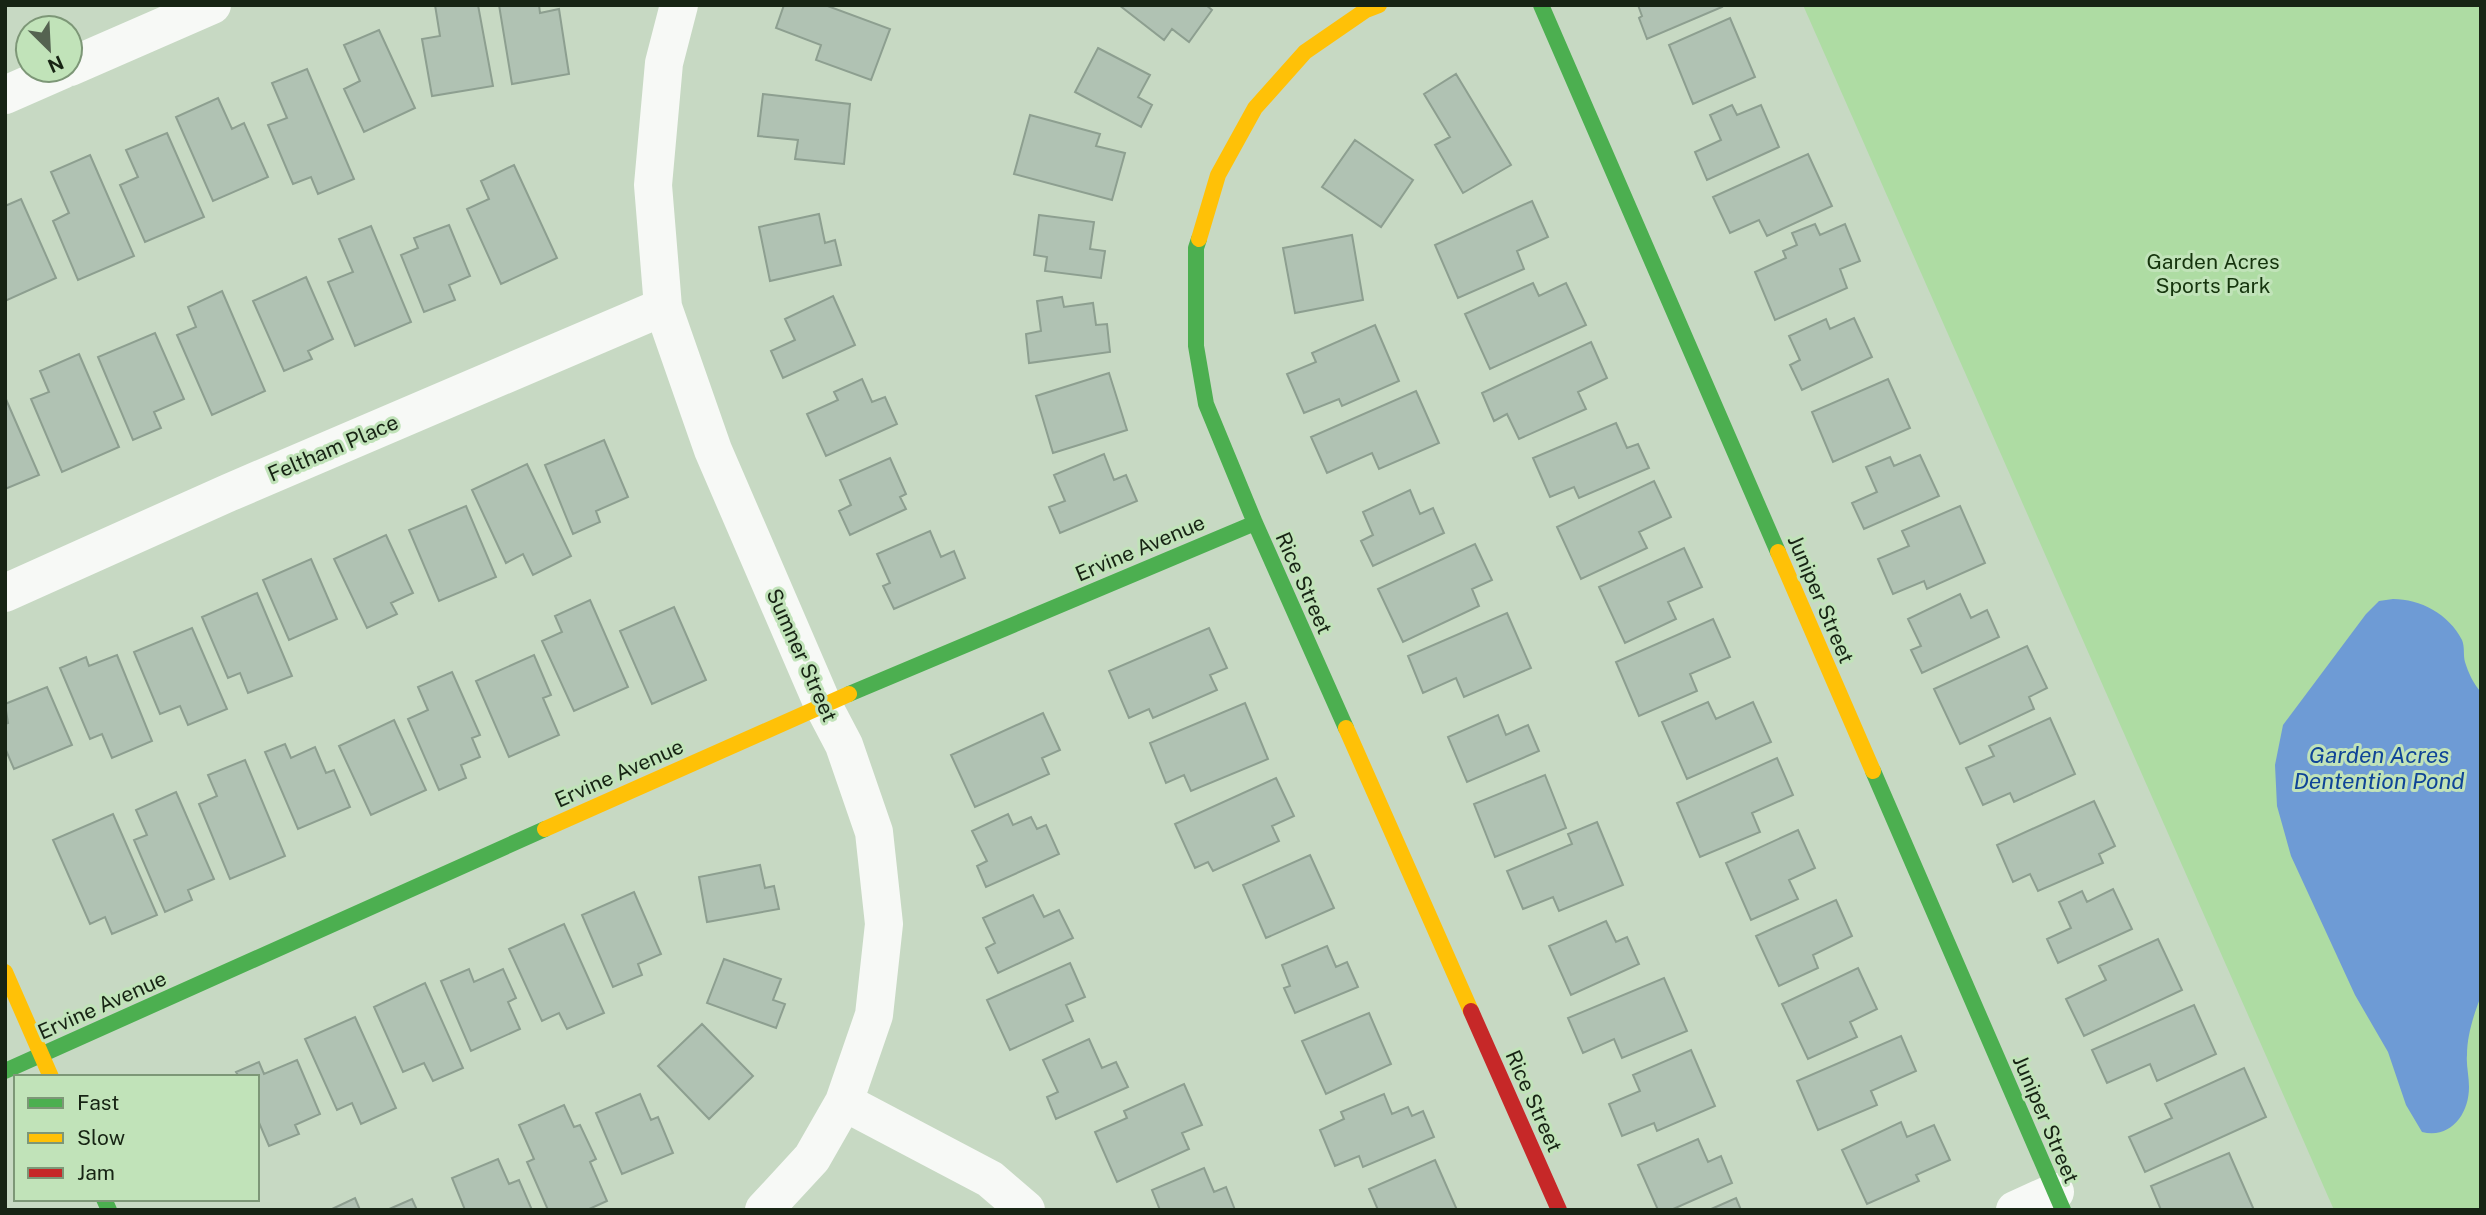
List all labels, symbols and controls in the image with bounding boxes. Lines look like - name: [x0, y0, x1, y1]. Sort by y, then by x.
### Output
- north arrow: [14, 14, 84, 84]
- text: N: [45, 51, 67, 78]
- park label: Garden Acres Sports Park: [2146, 249, 2280, 298]
- street label: Feltham Place: [264, 409, 402, 487]
- street label: Ervine Avenue: [1071, 509, 1209, 587]
- street label: Rice Street: [1270, 528, 1338, 638]
- street label: Juniper Street: [1783, 531, 1859, 667]
- street label: Sumner Street: [761, 584, 843, 726]
- street label: Ervine Avenue: [551, 733, 687, 813]
- water label: Garden Acres Dentention Pond: [2293, 741, 2465, 794]
- street label: Ervine Avenue: [34, 965, 170, 1045]
- street label: Rice Street: [1500, 1046, 1568, 1156]
- street label: Juniper Street: [2008, 1051, 2084, 1187]
- legend: [14, 1075, 259, 1201]
- text: Fast: [77, 1090, 119, 1115]
- text: Slow: [77, 1125, 125, 1150]
- text: Jam: [77, 1160, 115, 1185]

